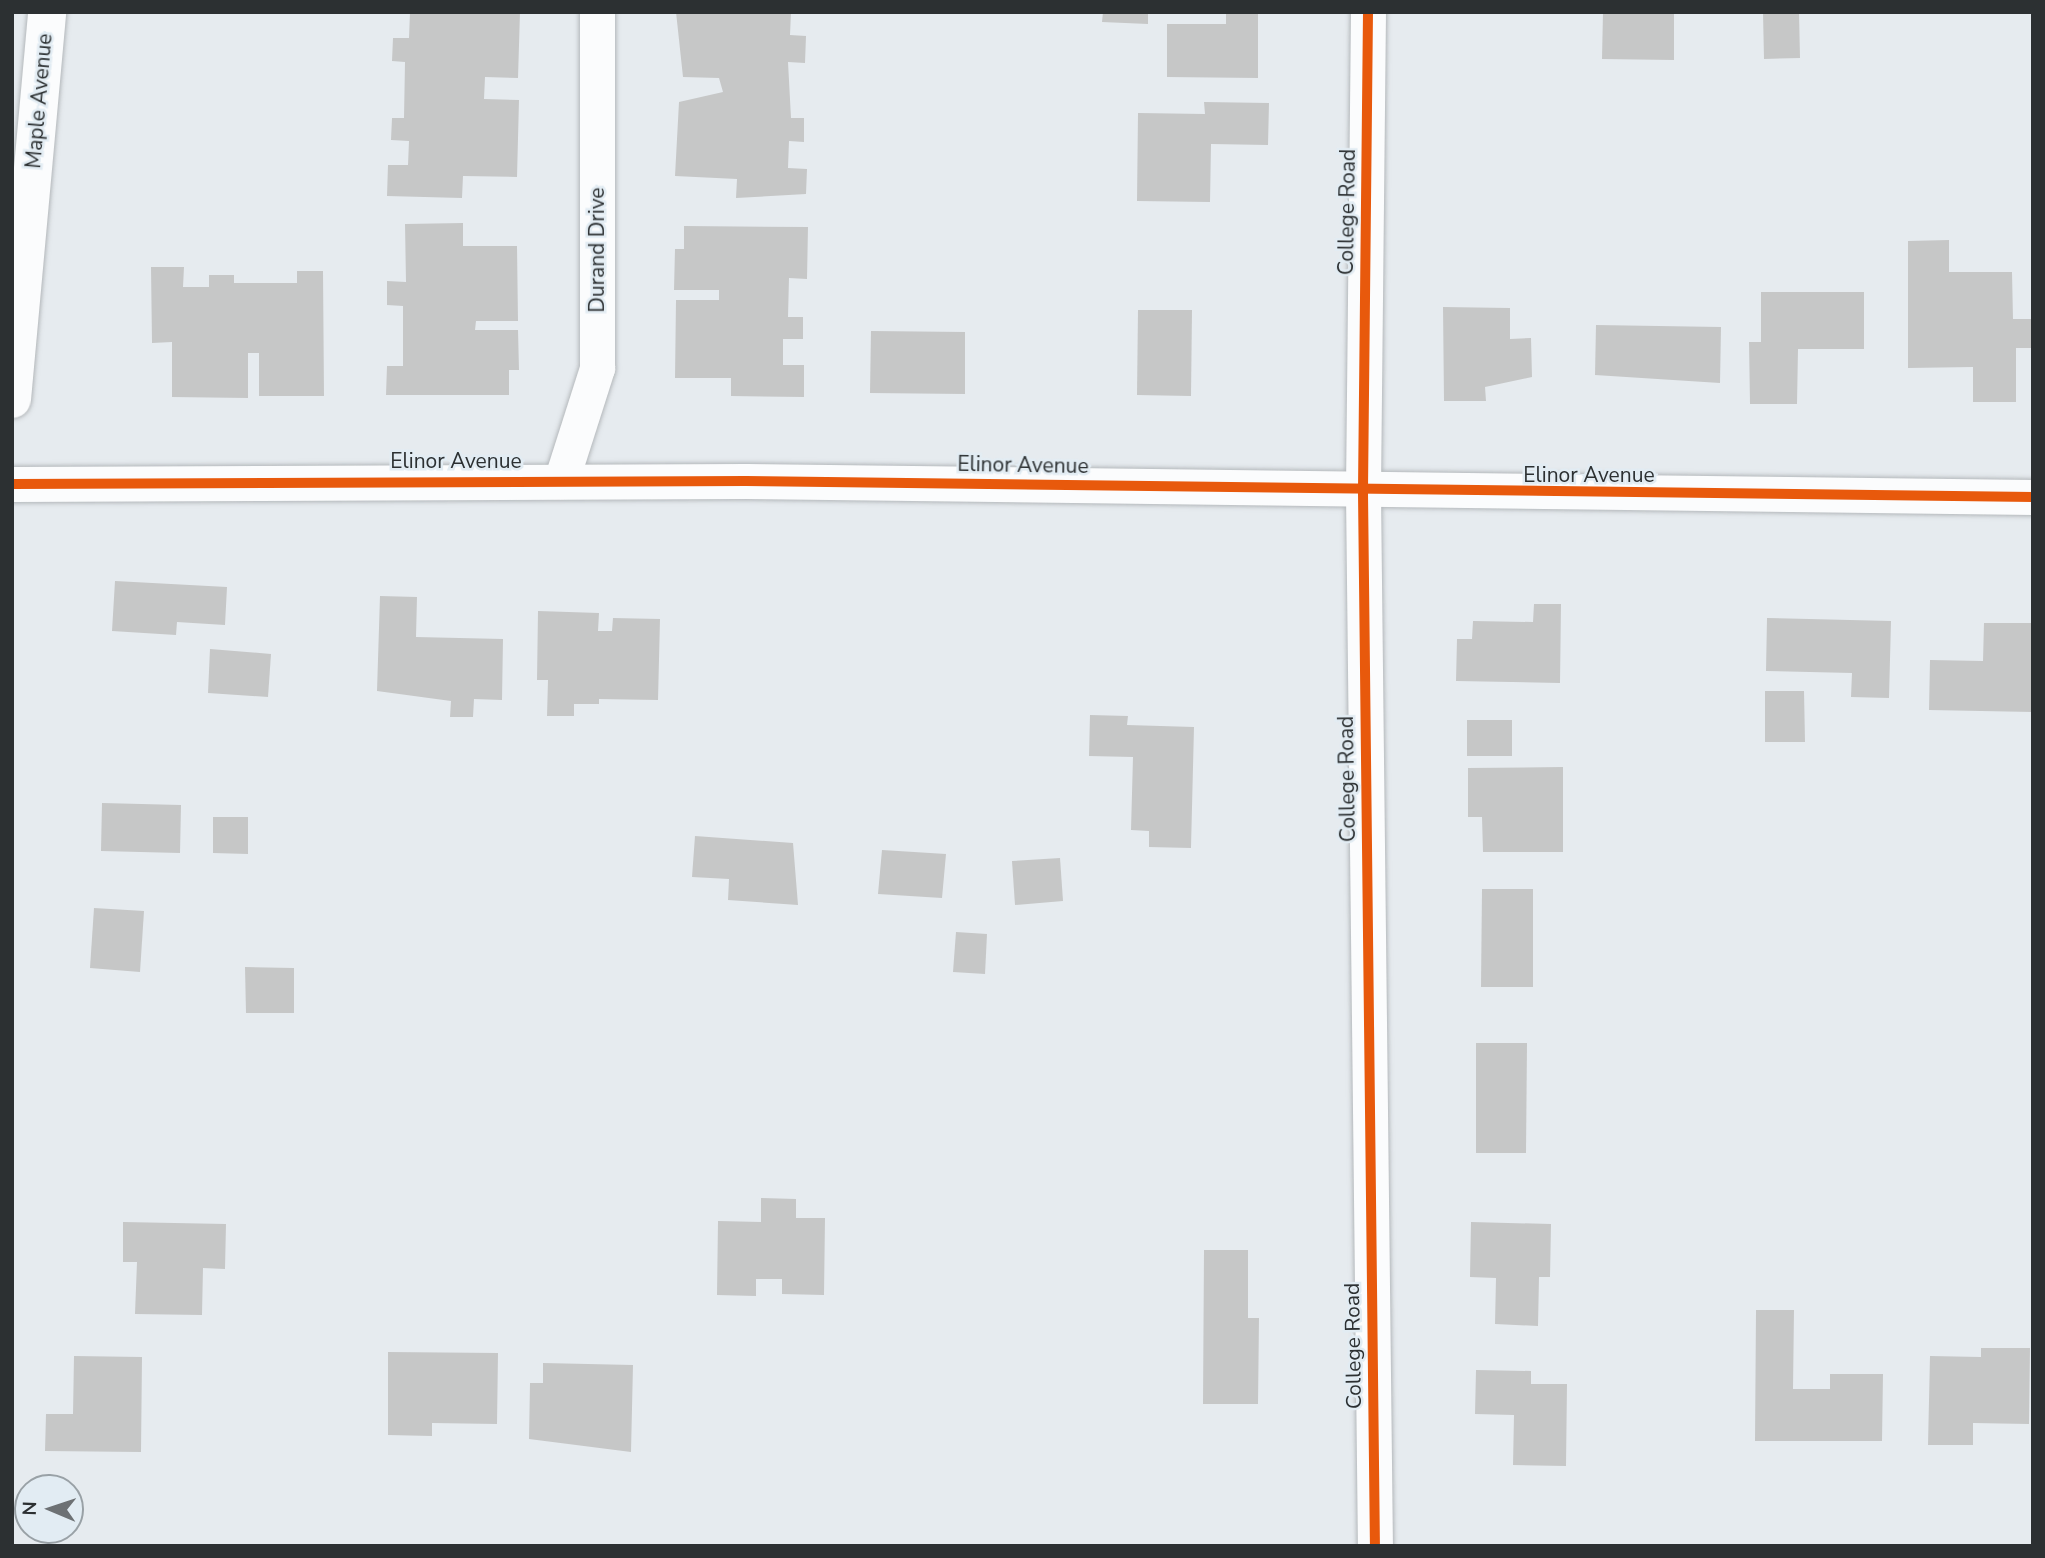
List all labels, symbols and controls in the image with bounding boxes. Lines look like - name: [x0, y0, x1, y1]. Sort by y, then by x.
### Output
- street label: Maple Avenue: [21, 32, 57, 170]
- street label: College Road: [1333, 149, 1361, 275]
- street label: Durand Drive: [584, 187, 610, 313]
- street label: Elinor Avenue: [390, 448, 522, 474]
- street label: Elinor Avenue: [957, 451, 1089, 479]
- street label: Elinor Avenue: [1523, 462, 1655, 488]
- street label: College Road: [1333, 716, 1361, 842]
- street label: College Road: [1339, 1283, 1367, 1409]
- north arrow: [14, 1474, 84, 1544]
- text: N: [17, 1501, 43, 1516]

